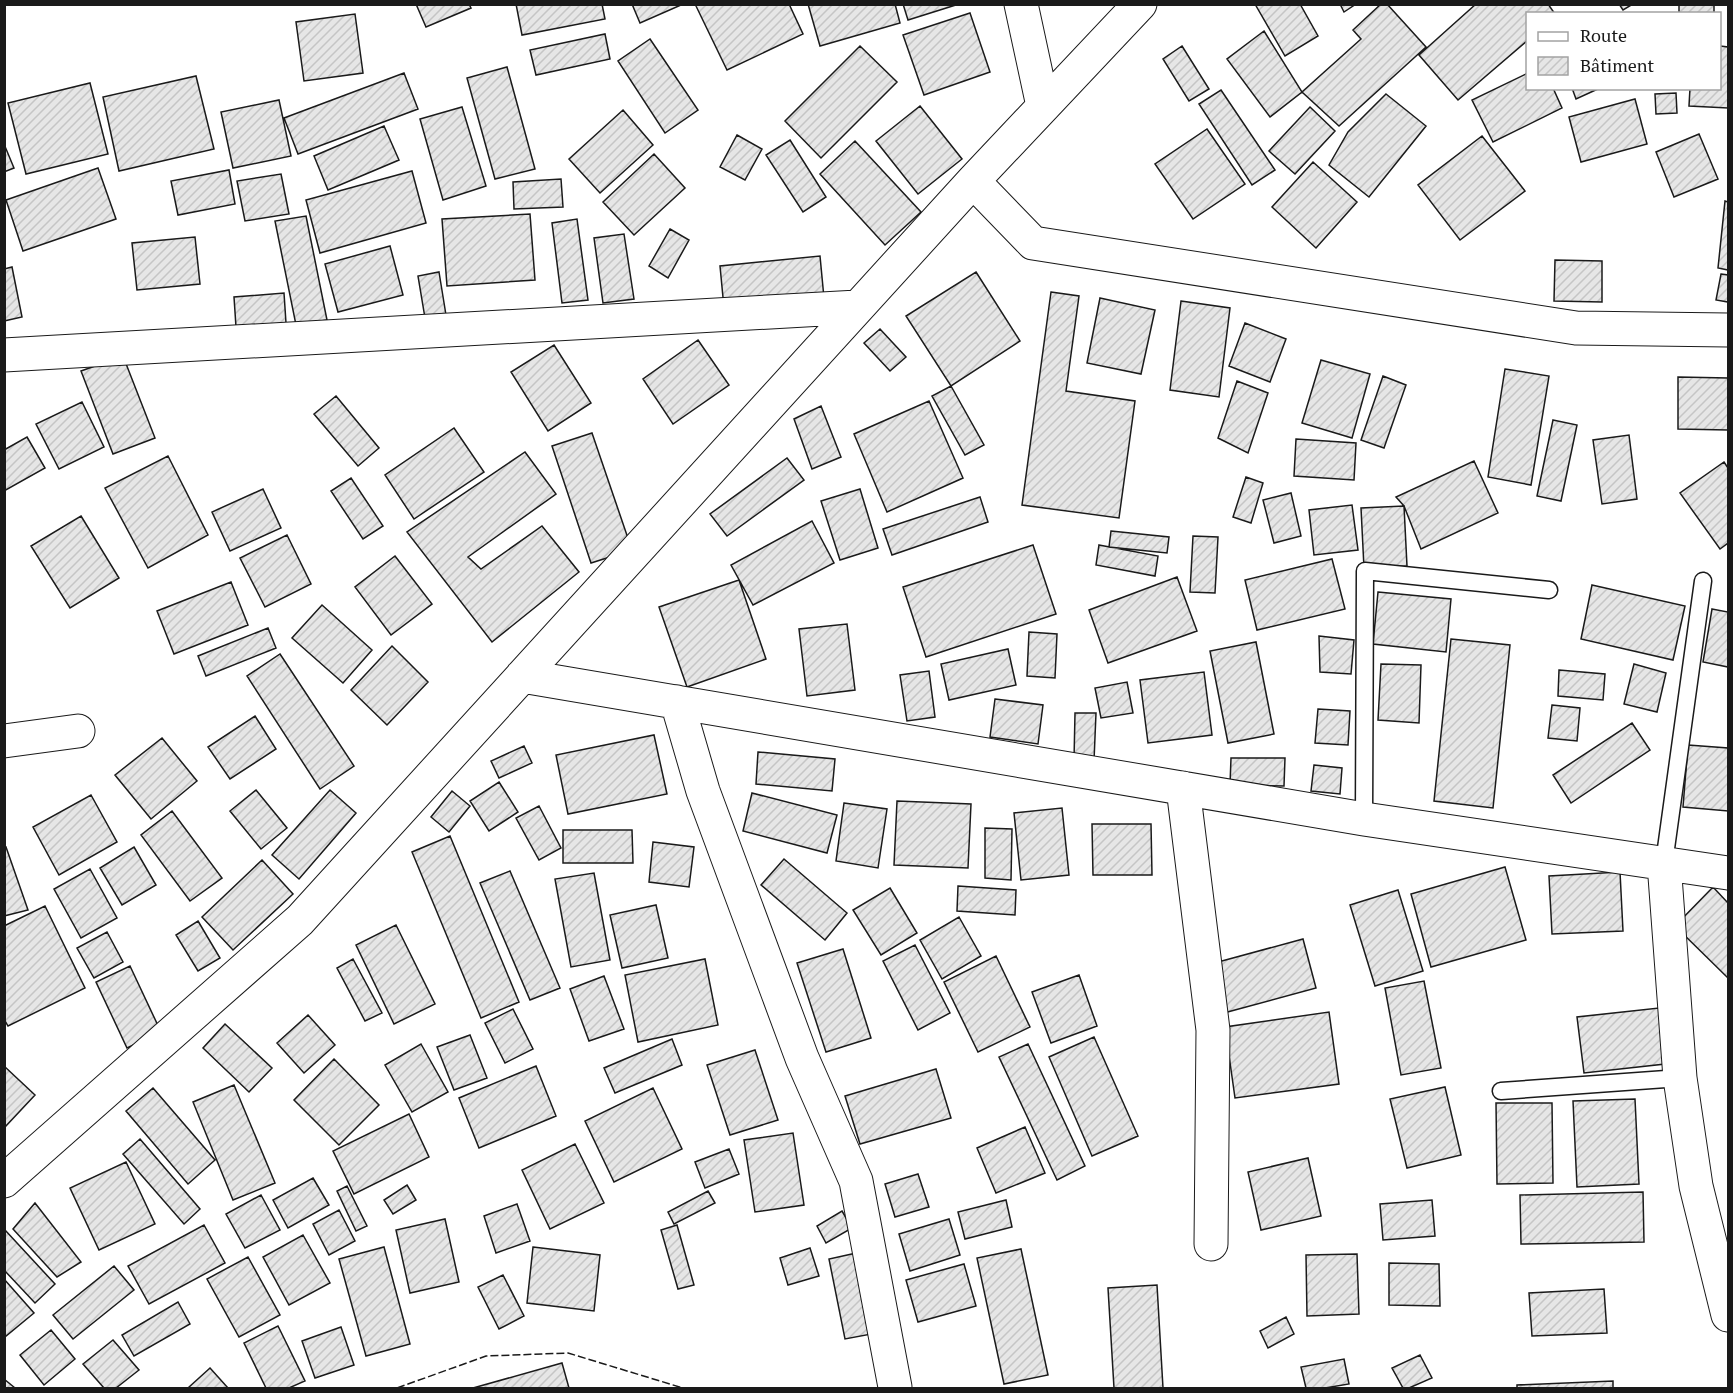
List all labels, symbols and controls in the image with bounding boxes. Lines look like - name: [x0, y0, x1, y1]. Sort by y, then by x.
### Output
- legend: [1526, 12, 1721, 90]
- text: Route: [1580, 23, 1627, 47]
- text: Bâtiment: [1580, 53, 1655, 77]

